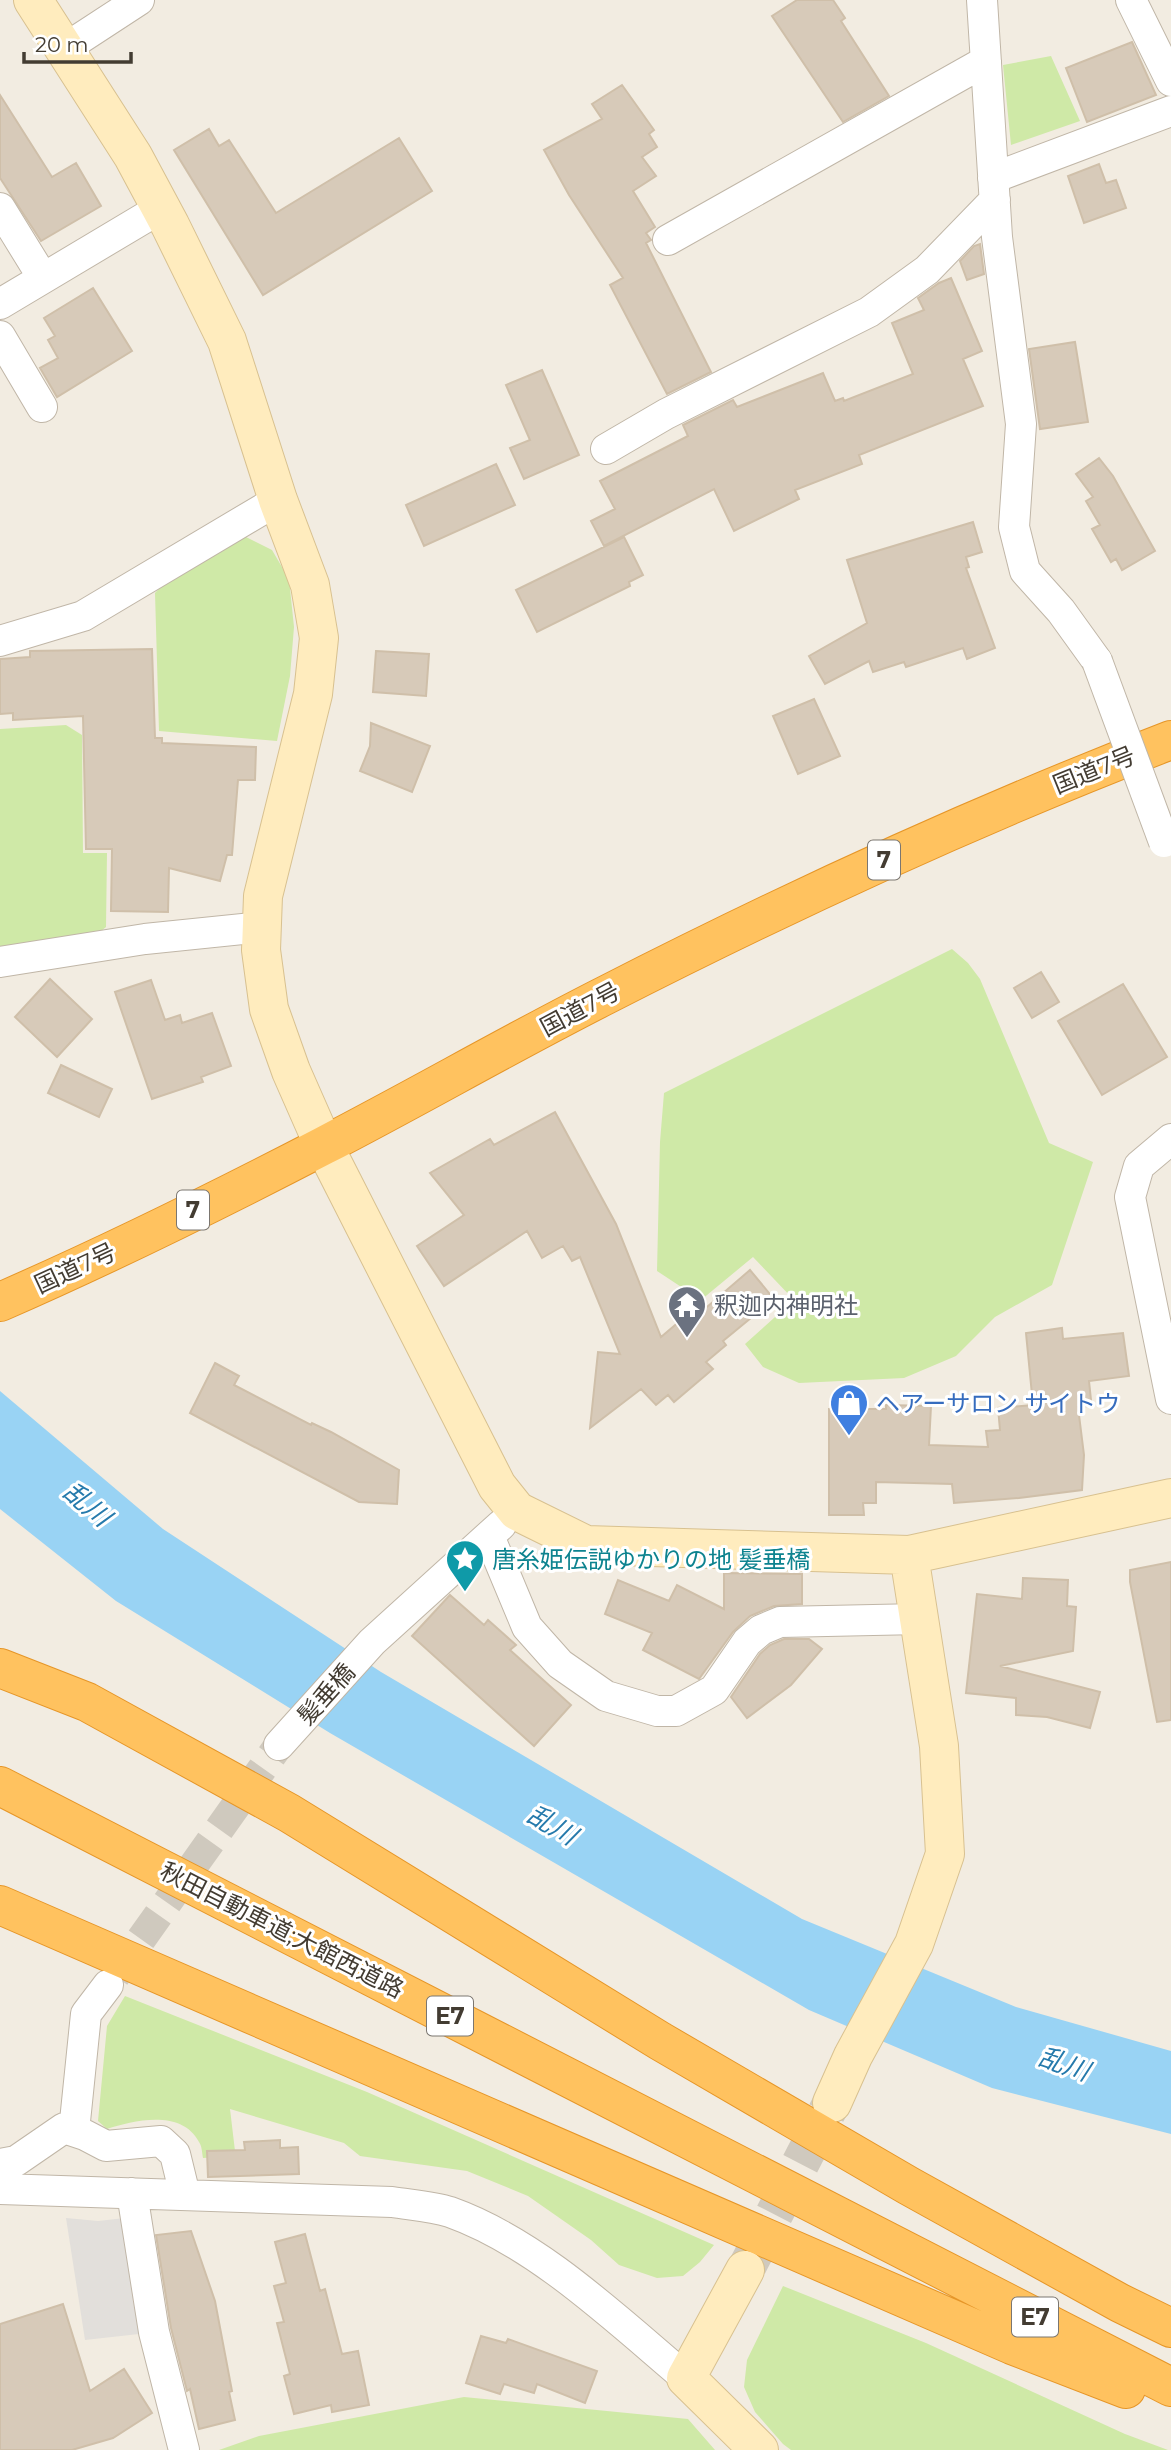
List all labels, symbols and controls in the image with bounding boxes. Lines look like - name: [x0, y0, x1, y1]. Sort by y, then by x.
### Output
- scale bar: [24, 21, 131, 65]
- text: 20 m: [35, 32, 89, 57]
- street label: 国道7号: [1049, 740, 1139, 800]
- road number: 7: [868, 840, 900, 880]
- street label: 国道7号: [535, 976, 625, 1042]
- road number: 7: [177, 1190, 209, 1230]
- street label: 国道7号: [30, 1237, 120, 1299]
- temple icon: 釈迦内神明社: [666, 1284, 708, 1339]
- place label: 釈迦内神明社: [714, 1291, 858, 1320]
- shop icon: ヘアーサロン サイトウ: [828, 1382, 870, 1437]
- place label: ヘアーサロン サイトウ: [876, 1389, 1120, 1418]
- water label: 乱川: [57, 1475, 119, 1535]
- place icon: 唐糸姫伝説ゆかりの地 髪垂橋: [444, 1538, 486, 1593]
- place label: 唐糸姫伝説ゆかりの地 髪垂橋: [492, 1545, 810, 1574]
- street label: 髪垂橋: [291, 1658, 361, 1730]
- water label: 乱川: [521, 1798, 585, 1853]
- street label: 秋田自動車道;大館西道路: [156, 1856, 408, 2004]
- road number: E7: [427, 1996, 473, 2036]
- water label: 乱川: [1034, 2040, 1097, 2089]
- road number: E7: [1012, 2298, 1058, 2336]

